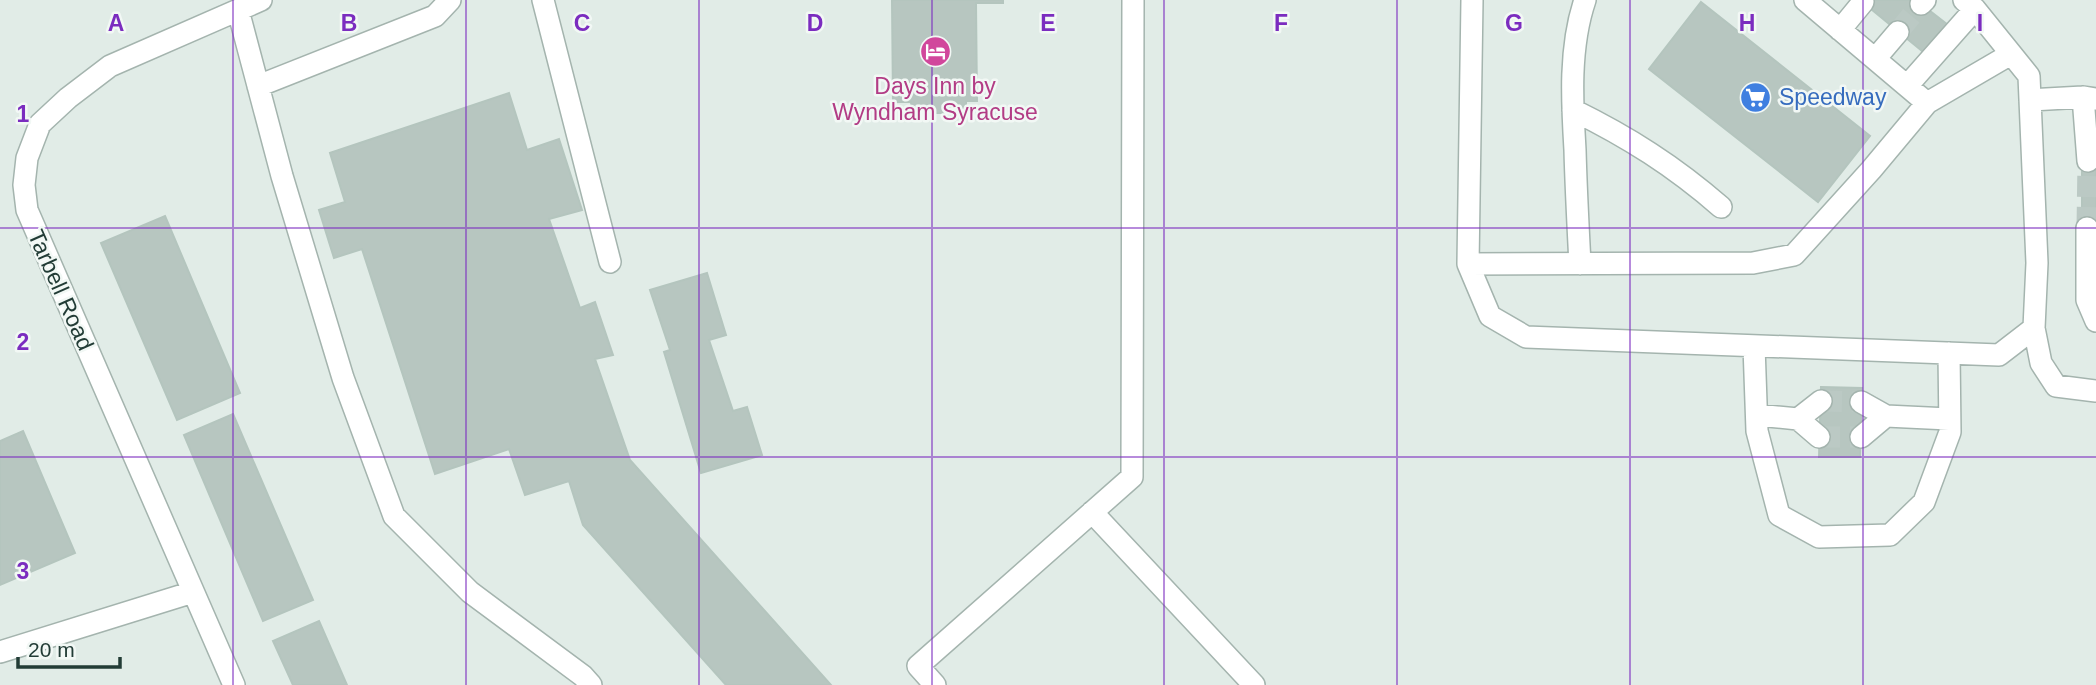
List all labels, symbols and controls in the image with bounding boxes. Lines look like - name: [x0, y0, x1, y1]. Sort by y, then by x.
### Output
- text: A: [108, 10, 124, 36]
- text: B: [341, 10, 357, 36]
- text: C: [574, 10, 590, 36]
- text: D: [807, 10, 823, 36]
- text: E: [1040, 10, 1056, 36]
- text: F: [1274, 10, 1288, 36]
- text: G: [1505, 10, 1523, 36]
- text: H: [1739, 10, 1755, 36]
- text: I: [1977, 10, 1983, 36]
- hotel icon: Days Inn by Wyndham Syracuse: [918, 35, 952, 69]
- place label: Days Inn by Wyndham Syracuse: [832, 73, 1038, 125]
- supermarket icon: Speedway: [1739, 80, 1773, 114]
- place label: Speedway: [1779, 84, 1887, 110]
- text: 1: [17, 101, 30, 127]
- street label: Tarbell Road: [23, 226, 99, 354]
- text: 2: [17, 329, 29, 355]
- text: 3: [17, 558, 29, 584]
- scale bar: [18, 626, 119, 670]
- text: 20 m: [28, 638, 75, 661]

